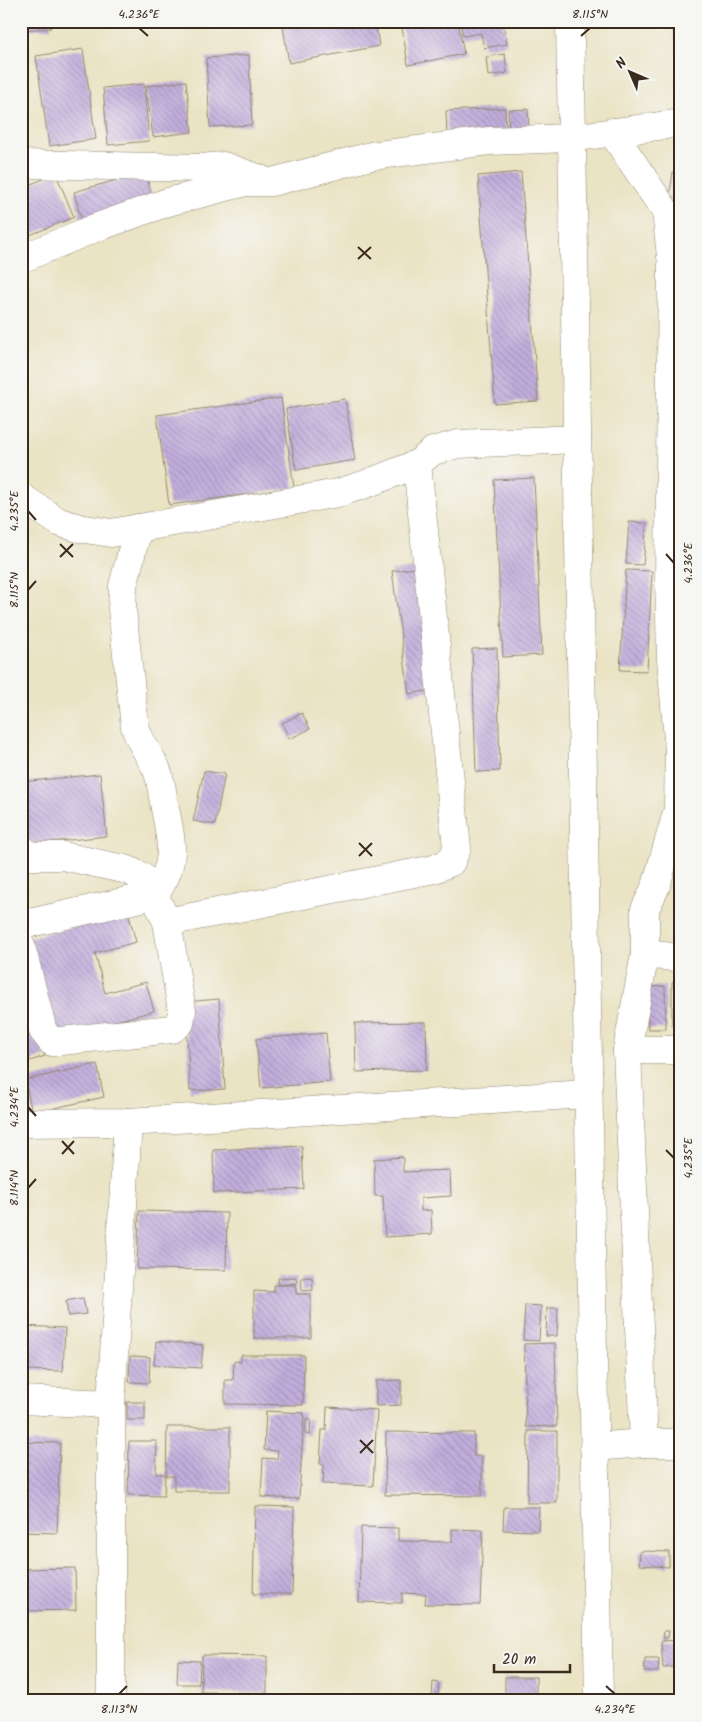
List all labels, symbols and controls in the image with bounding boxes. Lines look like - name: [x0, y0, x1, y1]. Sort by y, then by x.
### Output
- text: 4.236°E: [118, 5, 160, 24]
- text: 8.115°N: [572, 5, 608, 24]
- north arrow: [604, 48, 654, 98]
- text: N: [611, 52, 633, 74]
- text: 4.235°E: [5, 490, 24, 531]
- text: 4.236°E: [679, 542, 698, 584]
- text: 8.115°N: [5, 572, 24, 608]
- text: 4.234°E: [5, 1086, 24, 1127]
- text: 4.235°E: [679, 1137, 698, 1178]
- text: 8.114°N: [5, 1170, 24, 1206]
- scale bar: [494, 1642, 571, 1674]
- text: 20 m: [502, 1648, 536, 1672]
- text: 8.113°N: [101, 1700, 137, 1719]
- text: 4.234°E: [595, 1700, 636, 1719]

